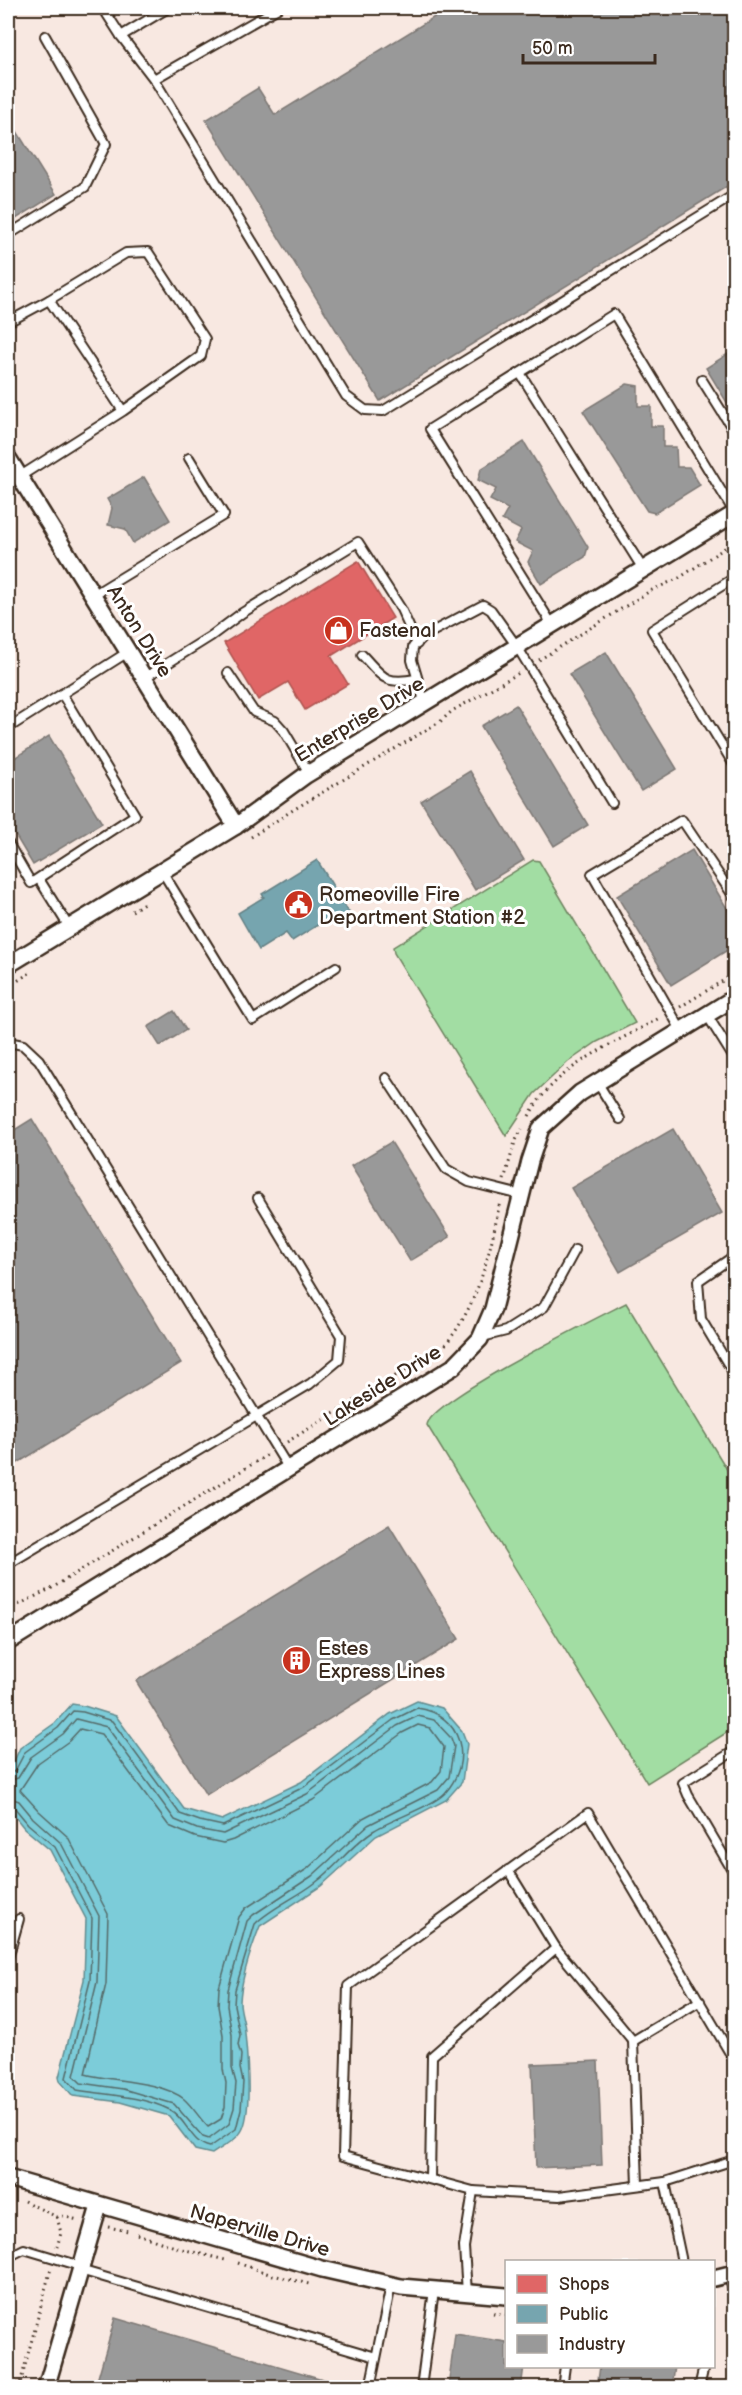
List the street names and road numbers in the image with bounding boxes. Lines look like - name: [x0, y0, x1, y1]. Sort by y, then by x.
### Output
- street label: Anton Drive: [101, 581, 177, 682]
- street label: Enterprise Drive: [290, 672, 429, 768]
- street label: Lakeside Drive: [319, 1340, 446, 1431]
- street label: Naperville Drive: [187, 2200, 333, 2262]

